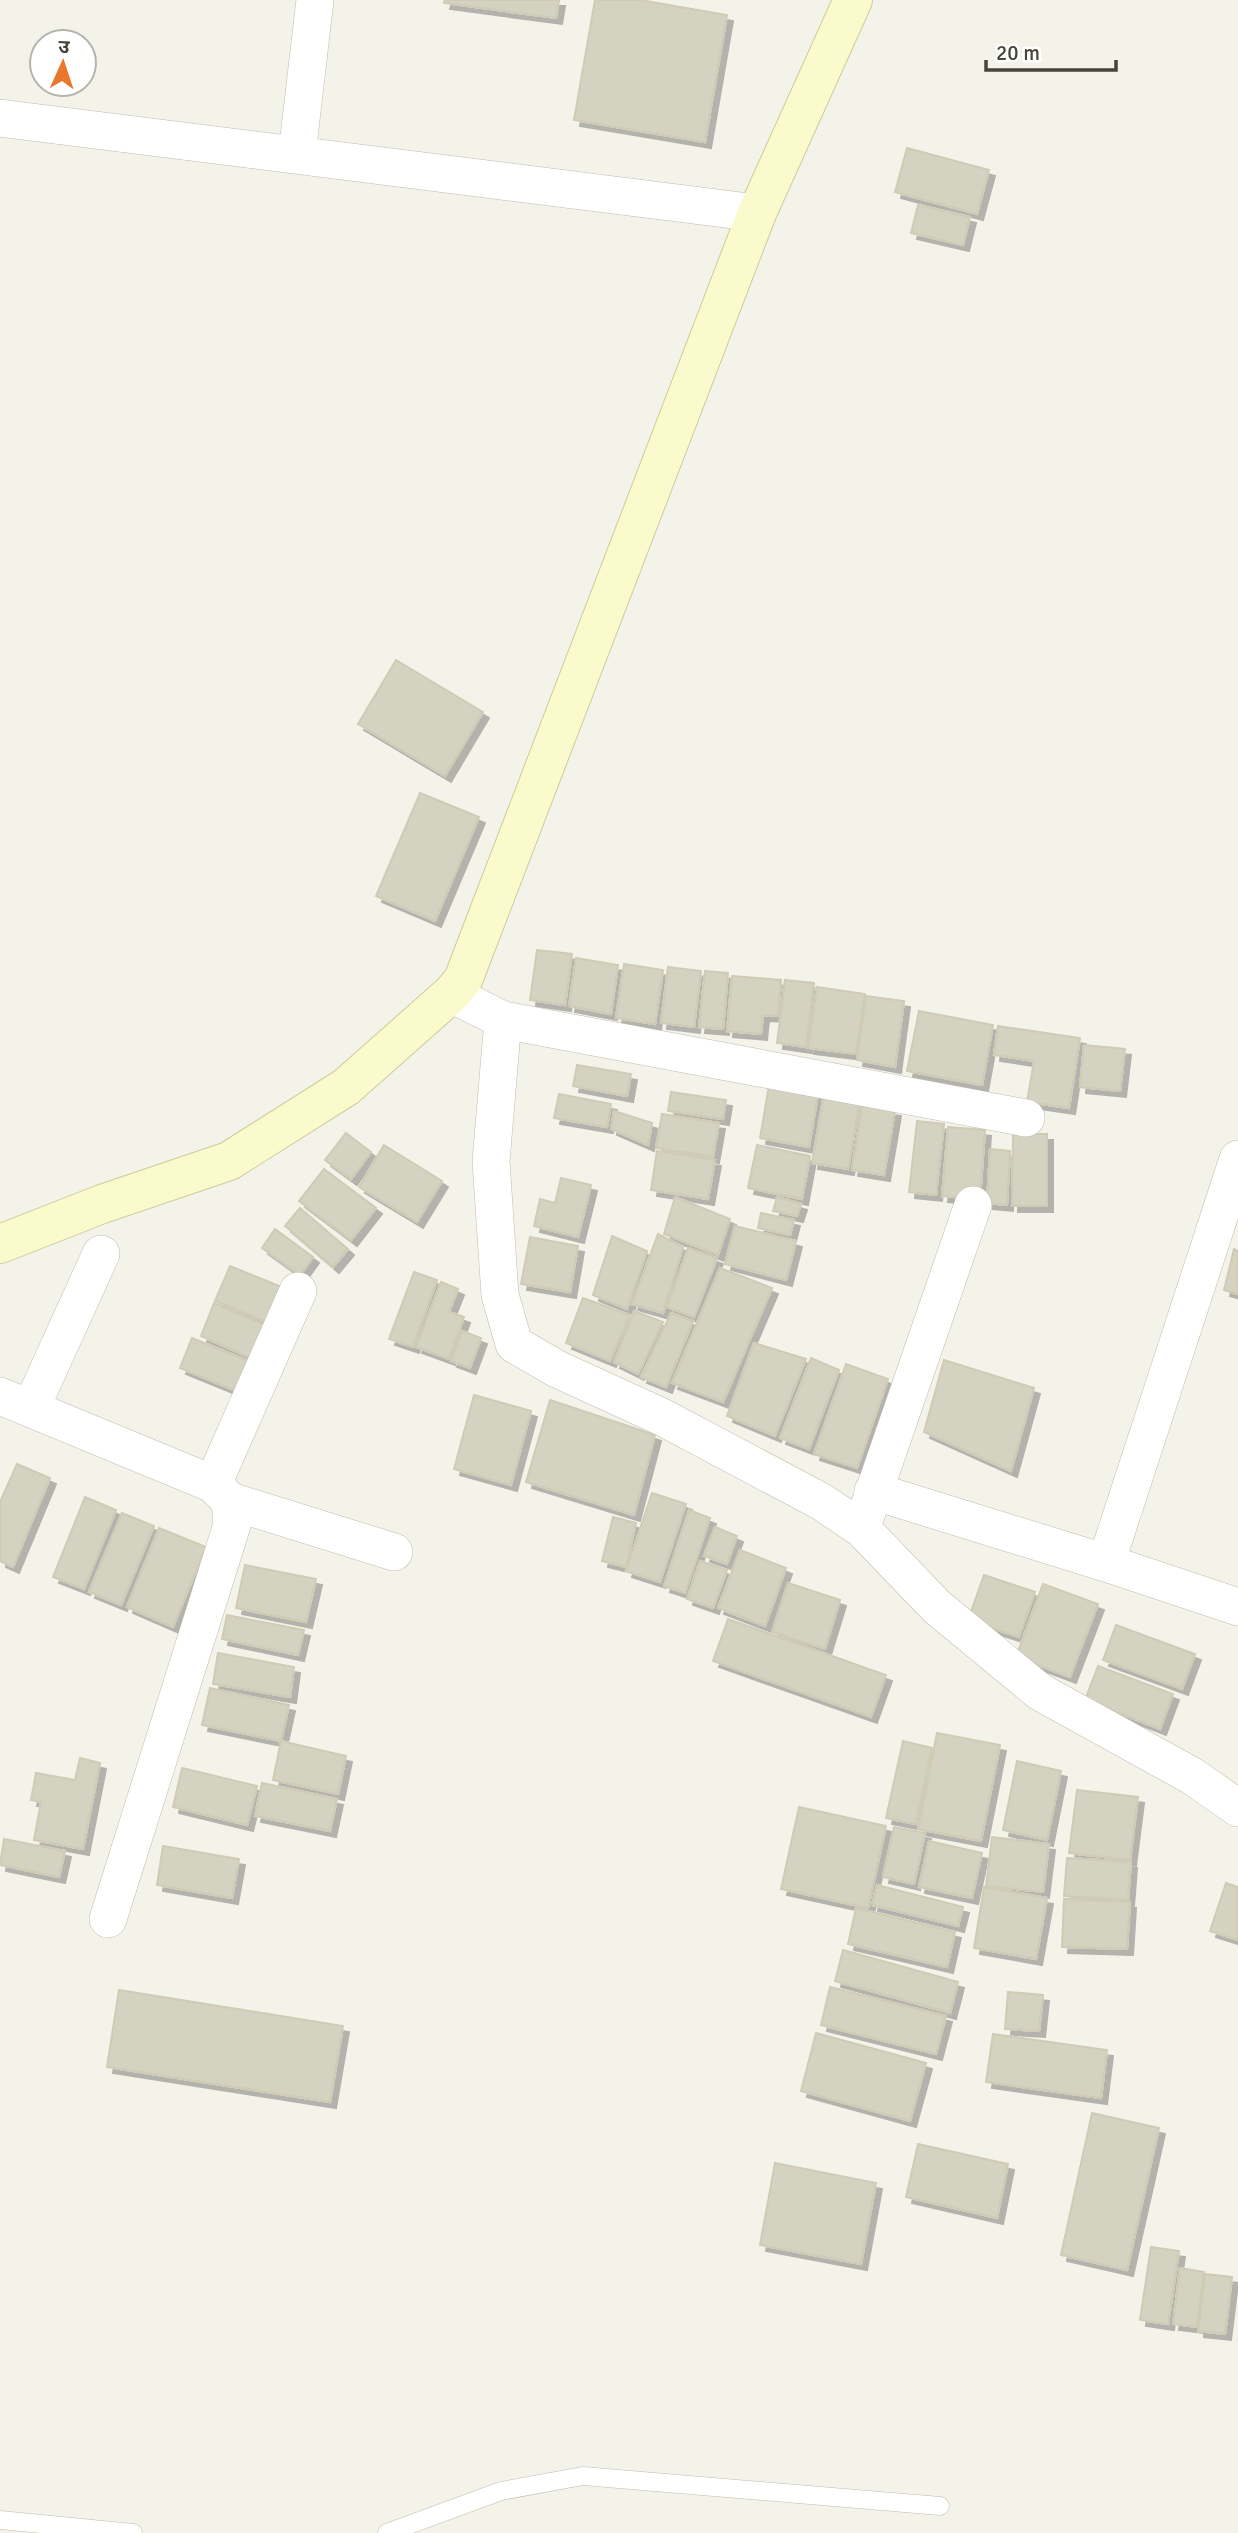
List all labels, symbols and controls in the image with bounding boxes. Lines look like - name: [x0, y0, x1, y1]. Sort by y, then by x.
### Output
- north arrow: [28, 28, 98, 98]
- scale bar: [986, 28, 1116, 72]
- text: उ: [58, 35, 71, 59]
- text: 20 m: [996, 40, 1040, 66]

